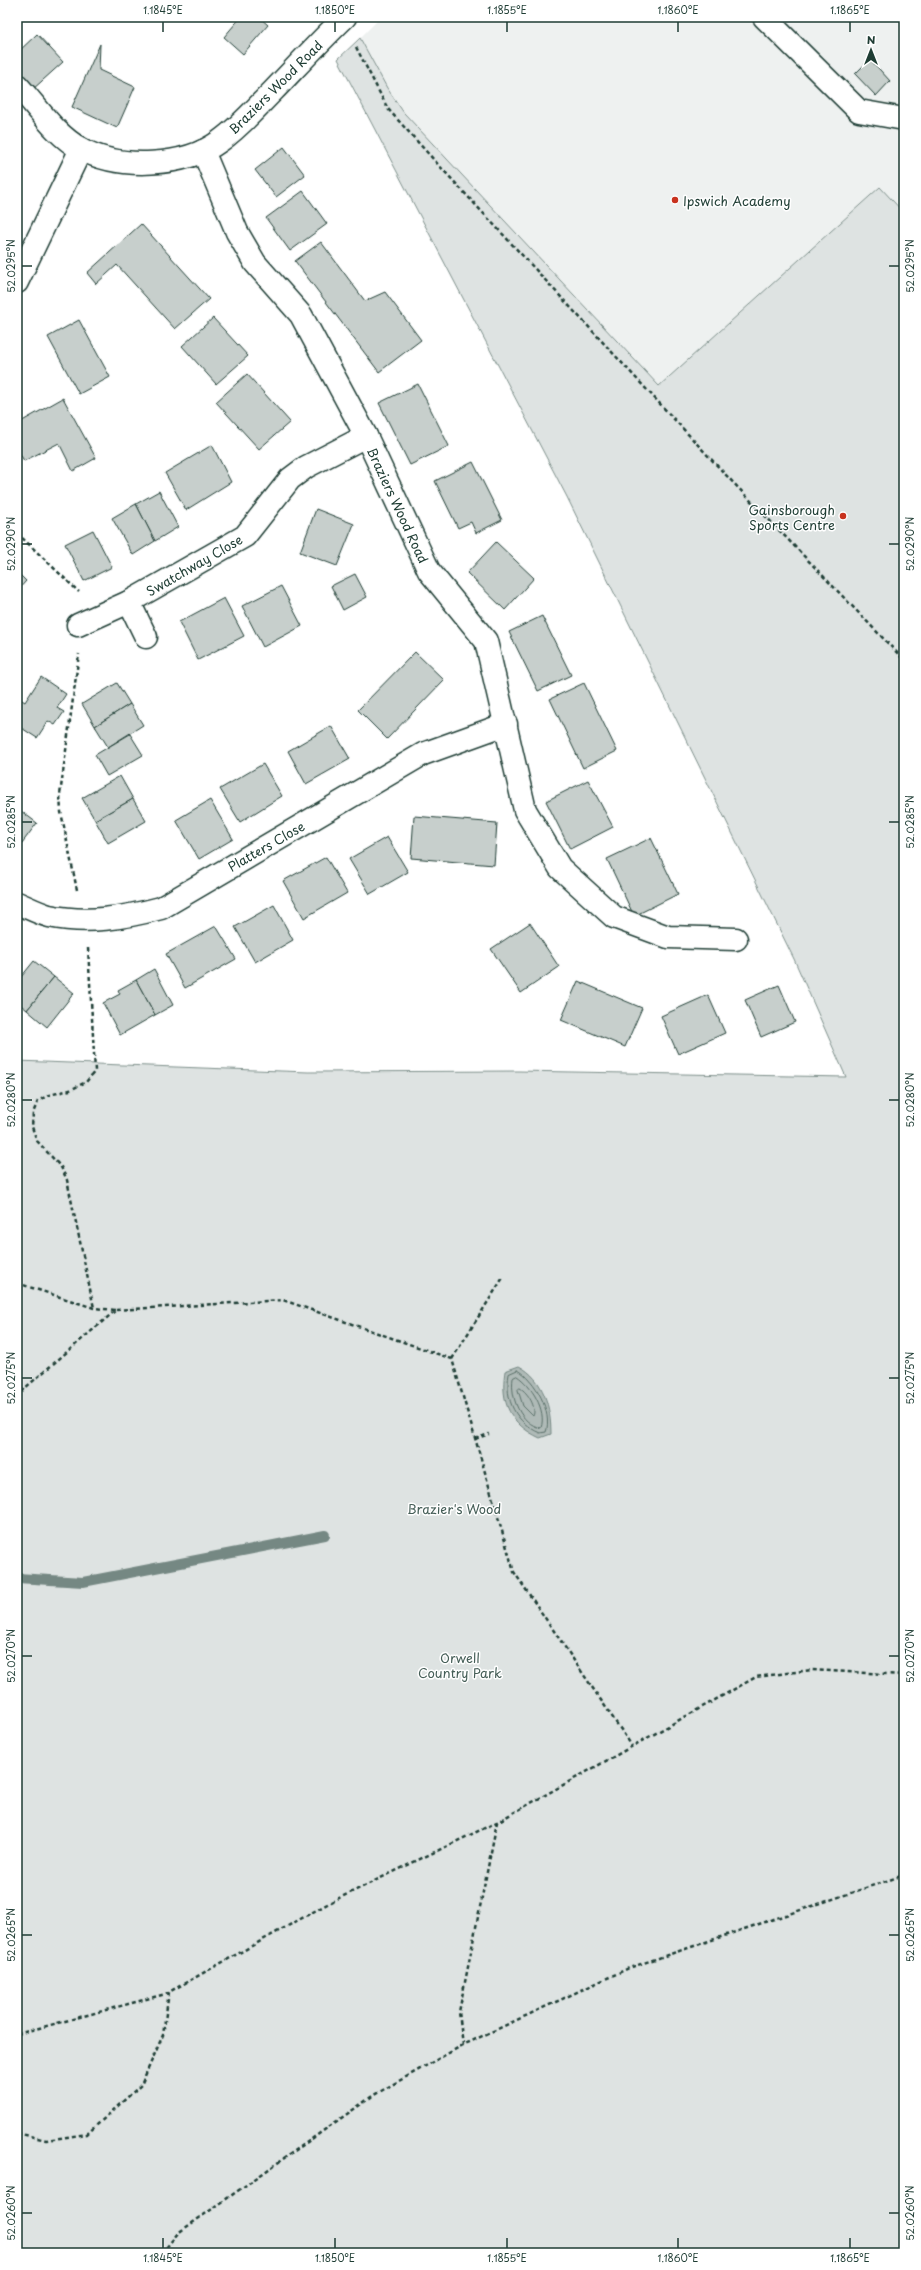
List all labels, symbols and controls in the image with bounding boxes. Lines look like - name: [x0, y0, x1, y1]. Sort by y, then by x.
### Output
- text: 1.1845°E: [143, 2, 183, 17]
- text: 1.1850°E: [315, 2, 355, 17]
- text: 1.1855°E: [487, 2, 527, 17]
- text: 1.1860°E: [658, 2, 698, 17]
- text: 1.1865°E: [830, 2, 870, 17]
- north arrow: [851, 30, 891, 70]
- text: N: [867, 31, 876, 48]
- street label: Braziers Wood Road: [224, 36, 326, 138]
- place label: Ipswich Academy: [683, 191, 791, 210]
- marker: Ipswich Academy: [670, 195, 680, 205]
- text: 52.0295°N: [3, 239, 18, 293]
- text: 52.0295°N: [902, 239, 917, 293]
- street label: Braziers Wood Road: [363, 444, 433, 566]
- place label: Gainsborough Sports Centre: [748, 500, 835, 534]
- marker: Gainsborough Sports Centre: [838, 511, 848, 521]
- text: 52.0290°N: [3, 517, 18, 571]
- text: 52.0290°N: [902, 517, 917, 571]
- street label: Swatchway Close: [142, 530, 246, 600]
- text: 52.0285°N: [3, 795, 18, 849]
- text: 52.0285°N: [902, 795, 917, 849]
- street label: Platters Close: [224, 816, 308, 876]
- text: 52.0280°N: [3, 1072, 18, 1127]
- text: 52.0280°N: [902, 1072, 917, 1127]
- text: 52.0275°N: [3, 1351, 18, 1404]
- text: 52.0275°N: [902, 1351, 917, 1404]
- park label: Brazier's Wood: [407, 1499, 501, 1518]
- text: 52.0270°N: [3, 1629, 18, 1683]
- text: 52.0270°N: [902, 1629, 917, 1683]
- park label: Orwell Country Park: [418, 1648, 502, 1682]
- text: 52.0265°N: [3, 1908, 18, 1962]
- text: 52.0265°N: [902, 1908, 917, 1962]
- text: 52.0260°N: [3, 2185, 18, 2241]
- text: 52.0260°N: [902, 2185, 917, 2241]
- text: 1.1845°E: [143, 2250, 183, 2265]
- text: 1.1850°E: [315, 2250, 355, 2265]
- text: 1.1855°E: [487, 2250, 527, 2265]
- text: 1.1860°E: [658, 2250, 698, 2265]
- text: 1.1865°E: [830, 2250, 870, 2265]

